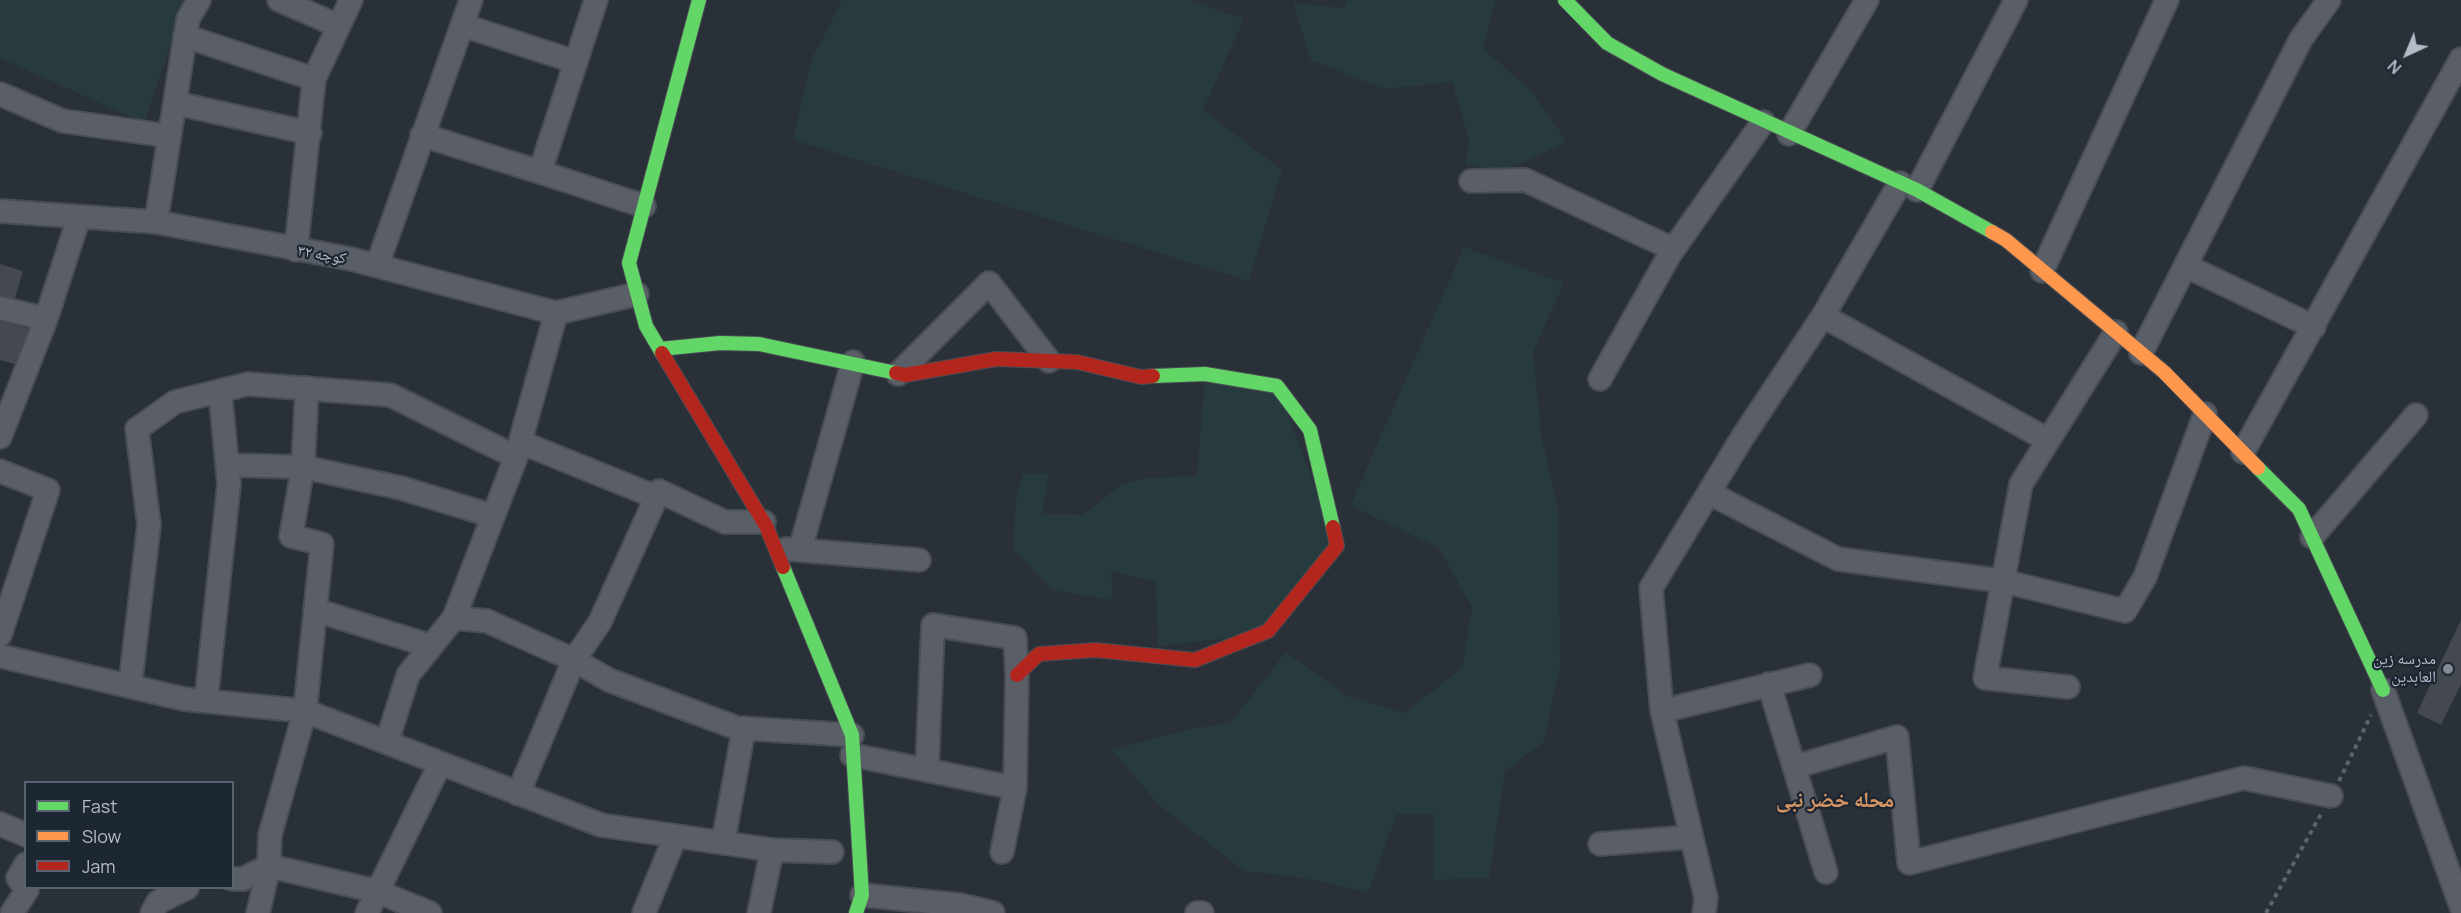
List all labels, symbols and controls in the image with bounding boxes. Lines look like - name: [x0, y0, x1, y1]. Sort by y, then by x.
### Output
- north arrow: [2377, 24, 2437, 84]
- text: N: [2383, 55, 2406, 79]
- street label: کوچه ۳۲: [296, 241, 348, 269]
- place label: مدرسه زین العابدین: [2373, 650, 2436, 688]
- marker: مدرسه زین العابدین: [2441, 662, 2455, 676]
- legend: [24, 781, 234, 889]
- district label: محله خضر نبی: [1776, 788, 1894, 814]
- text: Fast: [82, 794, 117, 818]
- text: Slow: [82, 824, 121, 848]
- text: Jam: [82, 854, 116, 878]

